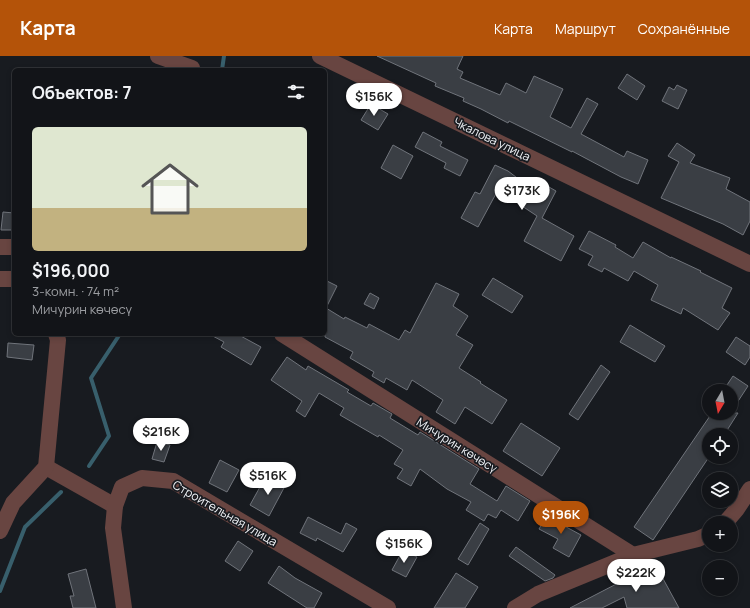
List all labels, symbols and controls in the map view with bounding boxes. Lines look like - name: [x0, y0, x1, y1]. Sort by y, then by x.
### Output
- text: Карта: [20, 15, 76, 41]
- text: Карта: [494, 19, 533, 38]
- text: Маршрут: [555, 19, 616, 38]
- text: Сохранённые: [638, 19, 730, 38]
- text: Объектов: 7: [32, 81, 132, 104]
- icon: filters: [285, 81, 307, 103]
- pin: $156K: [346, 83, 402, 117]
- text: $156K: [355, 87, 393, 105]
- street label: Чкалова улица: [451, 113, 533, 165]
- icon: home: [134, 153, 206, 225]
- pin: $173K: [494, 177, 550, 211]
- text: $173K: [504, 181, 540, 199]
- text: $196,000: [32, 259, 110, 282]
- text: 3-комн. · 74 m²: [32, 282, 119, 300]
- text: Мичурин көчөсү: [32, 300, 132, 318]
- north arrow: [702, 384, 738, 420]
- map controls: [702, 384, 738, 596]
- street label: Мичурин көчөсү: [413, 413, 501, 477]
- pin: $216K: [133, 418, 189, 452]
- text: $216K: [142, 422, 180, 440]
- button: locate: [702, 428, 738, 464]
- pin: $516K: [240, 462, 296, 496]
- text: $516K: [249, 466, 287, 484]
- button: layers: [702, 472, 738, 508]
- street label: Строительная улица: [169, 476, 281, 550]
- pin: $196K: [533, 501, 589, 535]
- text: $196K: [542, 505, 580, 523]
- button: +: [702, 516, 738, 552]
- pin: $156K: [376, 530, 432, 564]
- text: $156K: [385, 534, 423, 552]
- pin: $222K: [608, 559, 664, 593]
- button: −: [702, 560, 738, 596]
- text: $222K: [616, 563, 656, 581]

